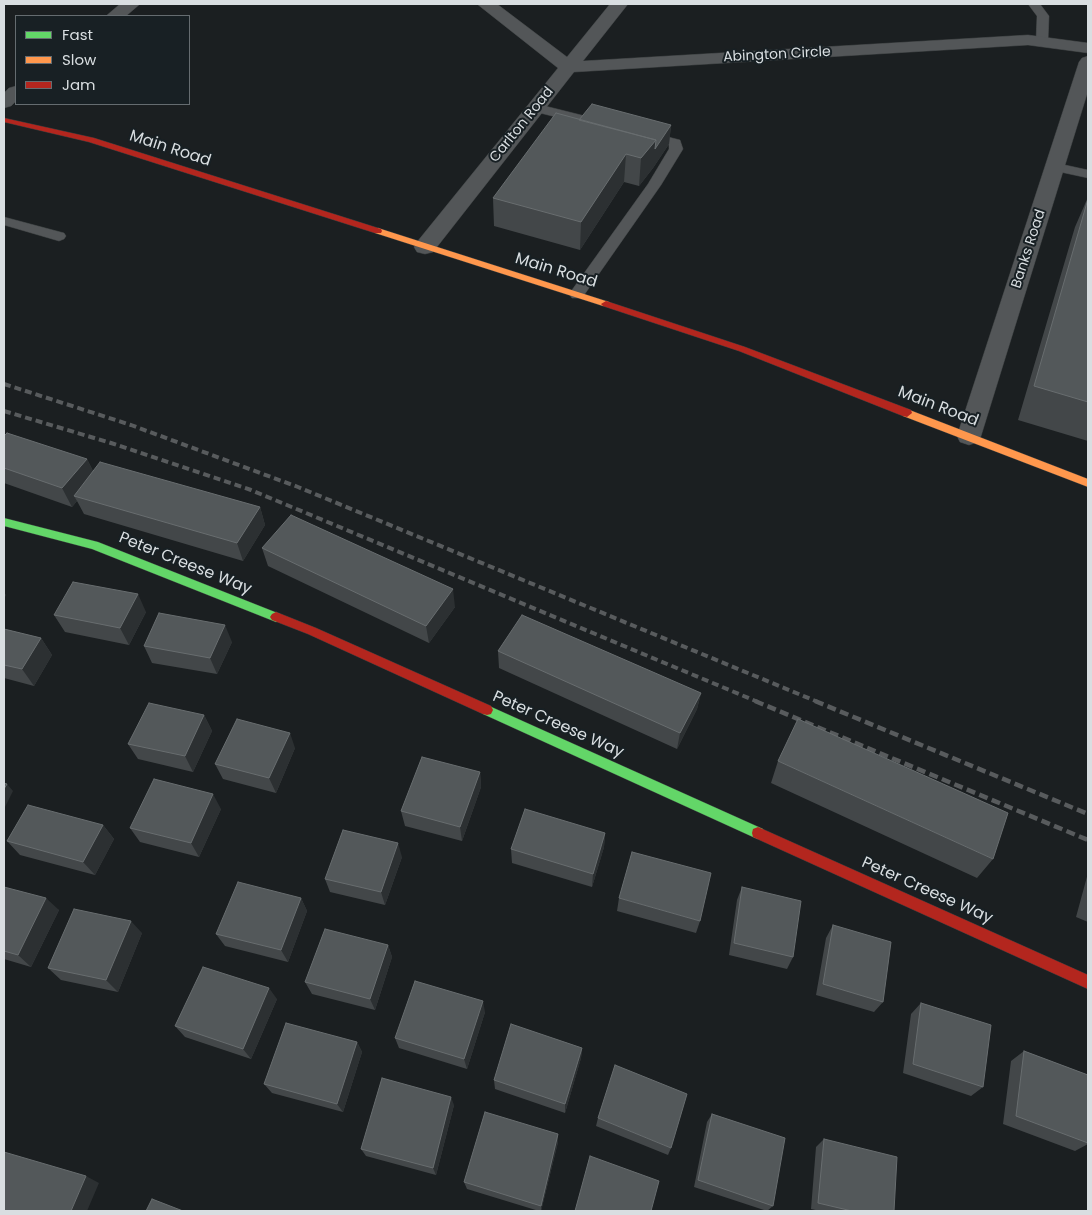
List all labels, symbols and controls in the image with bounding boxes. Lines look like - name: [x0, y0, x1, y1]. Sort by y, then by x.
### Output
- legend: [15, 15, 190, 105]
- text: Fast: [62, 24, 93, 45]
- street label: Abington Circle: [723, 44, 831, 66]
- text: Slow: [62, 49, 96, 70]
- text: Jam: [62, 74, 96, 95]
- street label: Carlton Road: [486, 84, 558, 166]
- street label: Main Road: [127, 127, 213, 171]
- street label: Banks Road: [1008, 208, 1050, 290]
- street label: Main Road: [513, 249, 599, 293]
- street label: Main Road: [895, 383, 981, 431]
- street label: Peter Creese Way: [116, 529, 254, 599]
- street label: Peter Creese Way: [490, 687, 626, 763]
- street label: Peter Creese Way: [859, 853, 995, 929]

